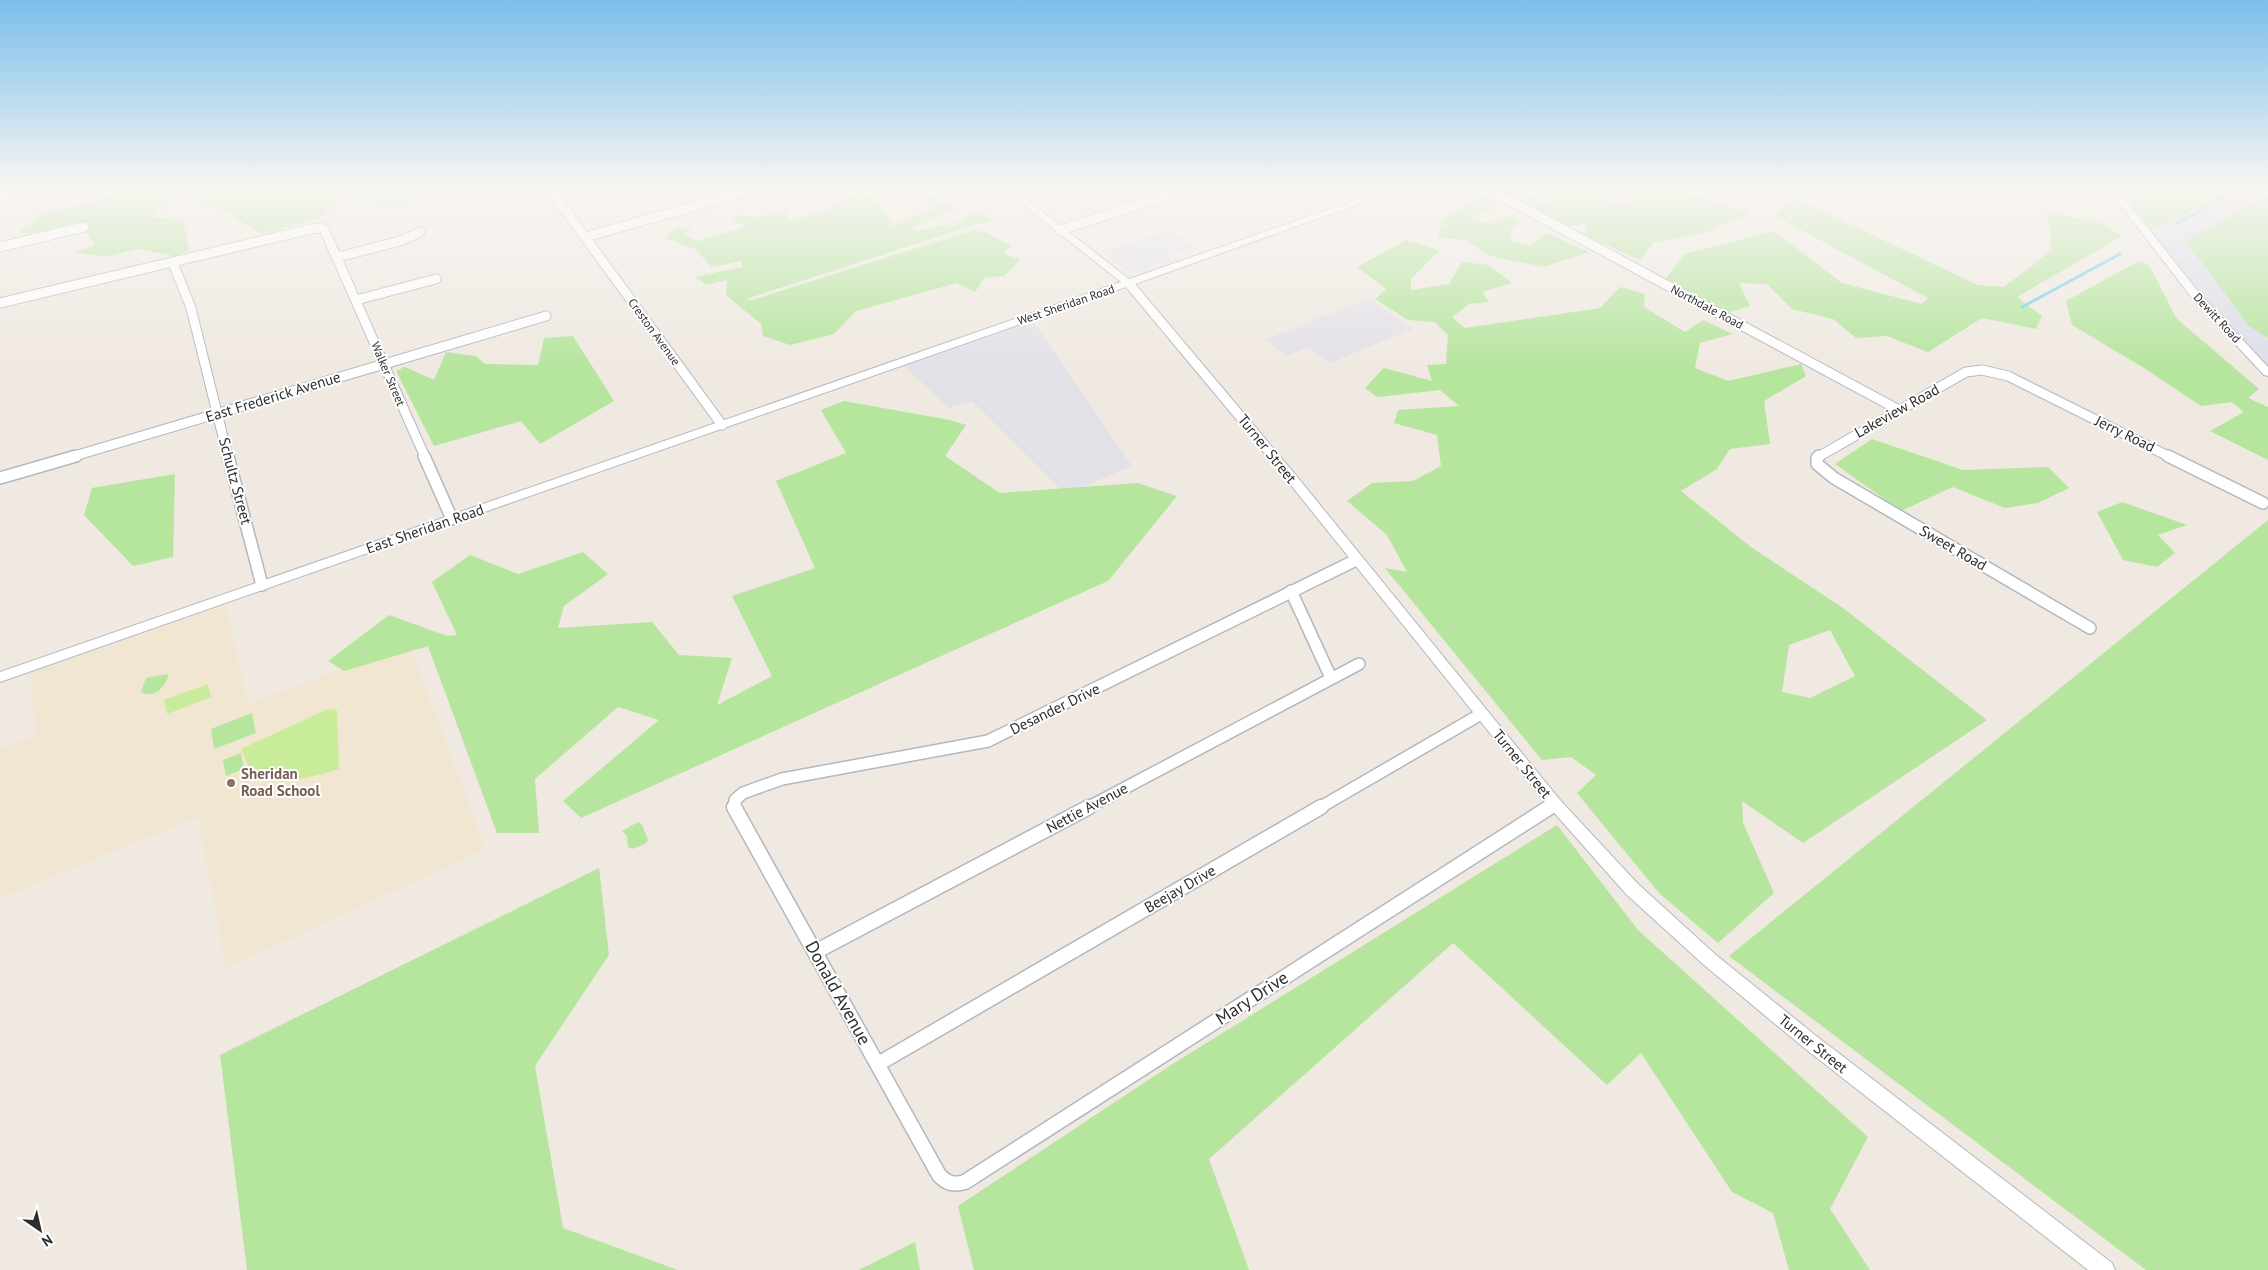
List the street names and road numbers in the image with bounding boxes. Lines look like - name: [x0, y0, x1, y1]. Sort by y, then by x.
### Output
- street label: West Sheridan Road: [1015, 281, 1116, 328]
- street label: Northdale Road: [1668, 281, 1746, 332]
- street label: Dewitt Road: [2191, 290, 2244, 346]
- street label: Creston Avenue: [625, 295, 684, 368]
- street label: Walker Street: [368, 339, 409, 408]
- street label: East Frederick Avenue: [203, 367, 343, 426]
- street label: Lakeview Road: [1851, 379, 1943, 442]
- street label: Turner Street: [1234, 410, 1301, 487]
- street label: Jerry Road: [2091, 410, 2158, 456]
- street label: Schultz Street: [215, 435, 256, 526]
- street label: East Sheridan Road: [363, 499, 486, 558]
- street label: Sweet Road: [1916, 521, 1990, 574]
- street label: Desander Drive: [1007, 679, 1103, 739]
- street label: Turner Street: [1489, 725, 1556, 802]
- street label: Nettie Avenue: [1043, 778, 1131, 837]
- street label: Beejay Drive: [1141, 860, 1219, 917]
- street label: Donald Avenue: [800, 937, 877, 1049]
- street label: Mary Drive: [1211, 966, 1292, 1030]
- street label: Turner Street: [1775, 1010, 1852, 1077]

